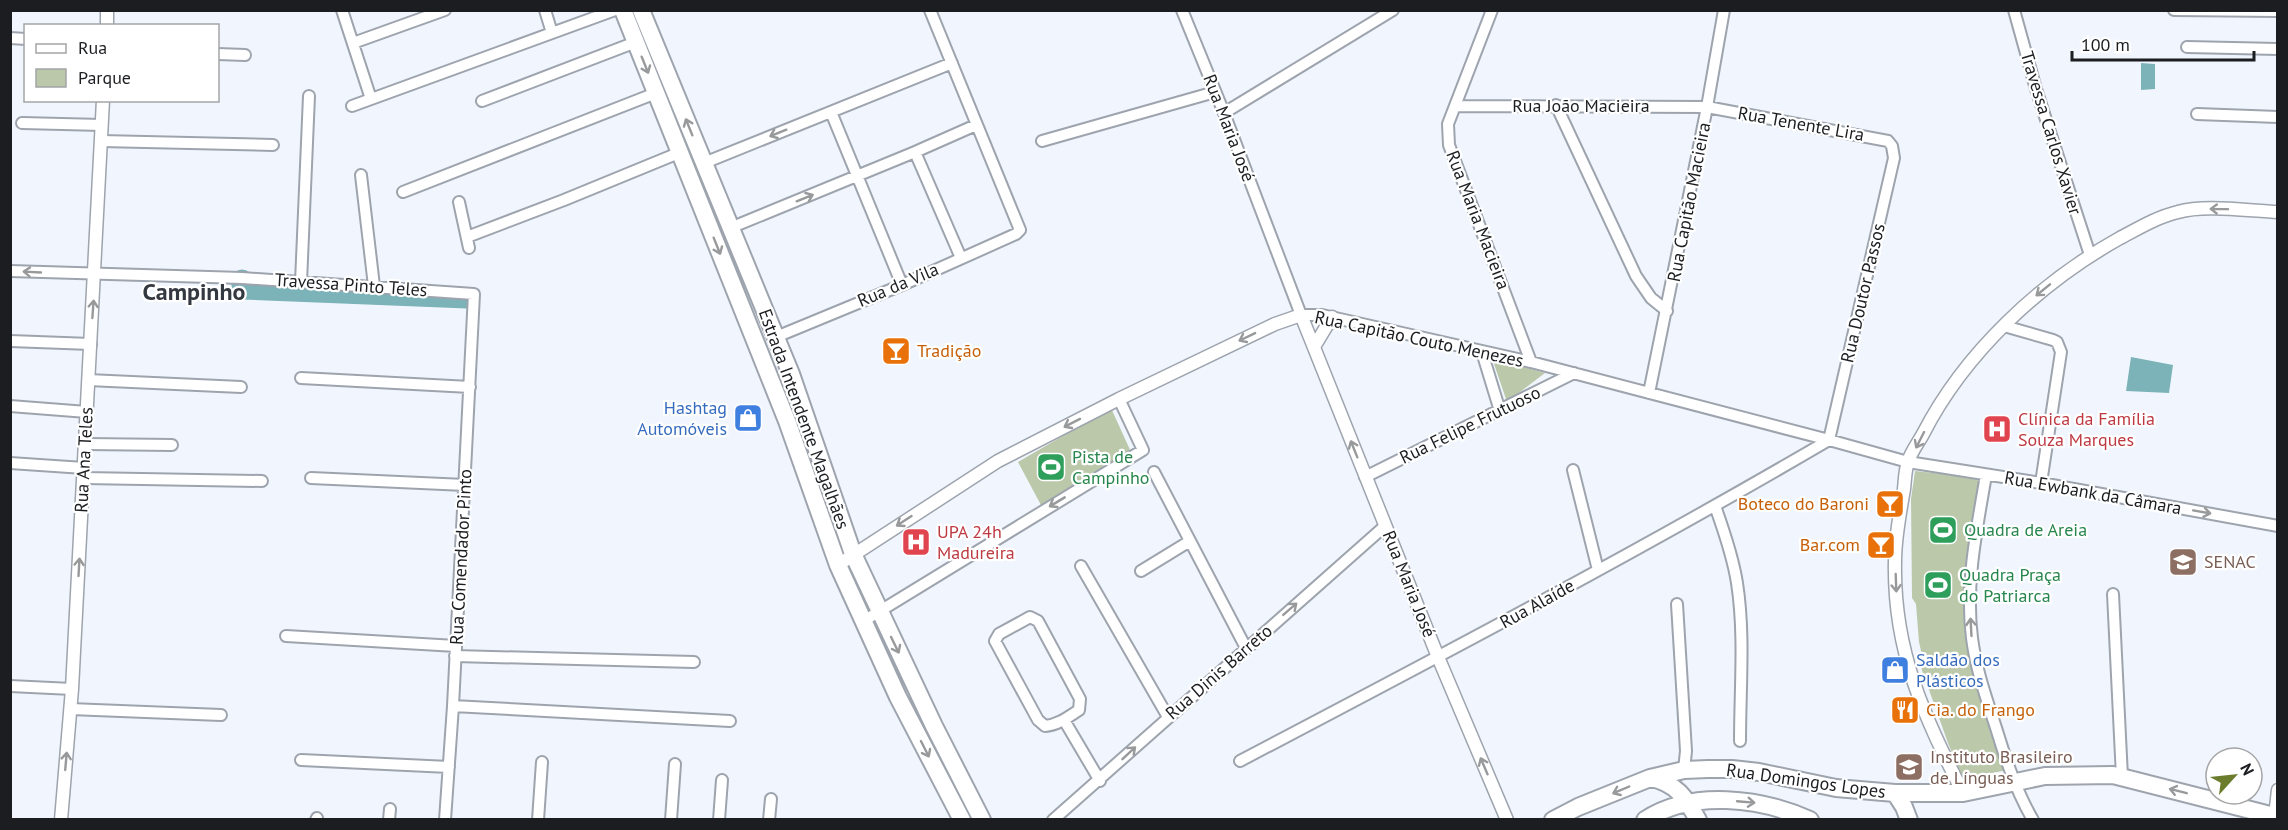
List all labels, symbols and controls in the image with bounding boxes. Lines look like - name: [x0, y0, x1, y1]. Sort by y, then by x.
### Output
- legend: [24, 24, 219, 102]
- scale bar: [2072, 24, 2254, 62]
- text: 100 m: [2081, 33, 2130, 56]
- text: Rua: [78, 36, 107, 59]
- street label: Travessa Carlos Xavier: [2016, 48, 2087, 217]
- one-way arrow: [640, 55, 651, 74]
- text: Parque: [78, 66, 131, 89]
- street label: Rua Maria José: [1198, 71, 1261, 185]
- street label: Rua João Macieira: [1512, 94, 1650, 117]
- street label: Rua Tenente Lira: [1736, 101, 1866, 146]
- one-way arrow: [683, 118, 694, 137]
- street label: Rua Capitão Macieira: [1662, 120, 1715, 284]
- one-way arrow: [769, 128, 788, 139]
- street label: Rua Maria Macieira: [1441, 147, 1516, 293]
- one-way arrow: [795, 192, 814, 203]
- one-way arrow: [2210, 203, 2230, 215]
- street label: Rua Doutor Passos: [1835, 221, 1890, 365]
- one-way arrow: [713, 236, 724, 255]
- street label: Rua da Vila: [854, 257, 942, 312]
- one-way arrow: [22, 266, 42, 277]
- street label: Travessa Pinto Teles: [274, 268, 428, 301]
- district label: Campinho: [143, 276, 246, 307]
- one-way arrow: [2035, 284, 2051, 297]
- one-way arrow: [87, 300, 98, 319]
- street label: Rua Capitão Couto Menezes: [1313, 305, 1526, 372]
- street label: Estrada Intendente Magalhães: [754, 306, 855, 532]
- one-way arrow: [1238, 332, 1256, 344]
- bar icon: Tradição: [880, 335, 912, 367]
- place label: Tradição: [917, 339, 981, 362]
- street label: Rua Felipe Frutuoso: [1396, 380, 1544, 469]
- place label: Hashtag Automóveis: [637, 396, 727, 440]
- shop icon: Hashtag Automóveis: [732, 402, 764, 434]
- street label: Rua Ana Teles: [69, 407, 98, 513]
- place label: Clínica da Família Souza Marques: [2018, 407, 2155, 451]
- hospital icon: Clínica da Família Souza Marques: [1981, 413, 2013, 445]
- one-way arrow: [1064, 417, 1081, 429]
- one-way arrow: [1914, 430, 1925, 448]
- one-way arrow: [1348, 440, 1359, 459]
- place label: Pista de Campinho: [1072, 445, 1149, 489]
- sports icon: Pista de Campinho: [1035, 451, 1067, 483]
- street label: Rua Ewbank da Câmara: [2003, 466, 2183, 519]
- street label: Rua Comendador Pinto: [444, 468, 477, 645]
- bar icon: Boteco do Baroni: [1874, 488, 1906, 520]
- place label: Boteco do Baroni: [1738, 492, 1869, 515]
- one-way arrow: [1049, 497, 1066, 509]
- one-way arrow: [2192, 507, 2211, 518]
- sports icon: Quadra de Areia: [1927, 514, 1959, 546]
- one-way arrow: [896, 516, 913, 528]
- place label: Quadra de Areia: [1964, 518, 2087, 541]
- place label: UPA 24h Madureira: [937, 520, 1015, 564]
- hospital icon: UPA 24h Madureira: [900, 526, 932, 558]
- street label: Rua Maria José: [1378, 527, 1441, 641]
- bar icon: Bar.com: [1865, 529, 1897, 561]
- place label: Bar.com: [1800, 533, 1860, 556]
- school or university icon: SENAC: [2167, 546, 2199, 578]
- place label: SENAC: [2204, 550, 2256, 573]
- one-way arrow: [73, 557, 84, 577]
- place label: Quadra Praça do Patriarca: [1959, 563, 2061, 607]
- sports icon: Quadra Praça do Patriarca: [1922, 569, 1954, 601]
- one-way arrow: [1890, 572, 1901, 592]
- street label: Rua Alaíde: [1495, 574, 1578, 633]
- one-way arrow: [1282, 602, 1297, 616]
- one-way arrow: [1966, 617, 1977, 637]
- street label: Rua Dinis Barreto: [1161, 619, 1277, 724]
- one-way arrow: [889, 636, 901, 654]
- place label: Saldão dos Plásticos: [1916, 648, 2000, 692]
- shop icon: Saldão dos Plásticos: [1879, 654, 1911, 686]
- restaurant icon: Cia. do Frango: [1889, 694, 1921, 726]
- place label: Cia. do Frango: [1926, 698, 2035, 721]
- one-way arrow: [919, 740, 931, 757]
- place label: Instituto Brasileiro de Línguas: [1930, 745, 2073, 789]
- one-way arrow: [1121, 746, 1136, 760]
- north arrow: [2204, 746, 2264, 806]
- school or university icon: Instituto Brasileiro de Línguas: [1893, 751, 1925, 783]
- one-way arrow: [61, 752, 72, 772]
- one-way arrow: [1478, 757, 1489, 775]
- street label: Rua Domingos Lopes: [1725, 758, 1887, 803]
- text: N: [2236, 760, 2259, 778]
- one-way arrow: [1612, 784, 1630, 796]
- one-way arrow: [2169, 785, 2188, 797]
- one-way arrow: [1736, 797, 1756, 808]

